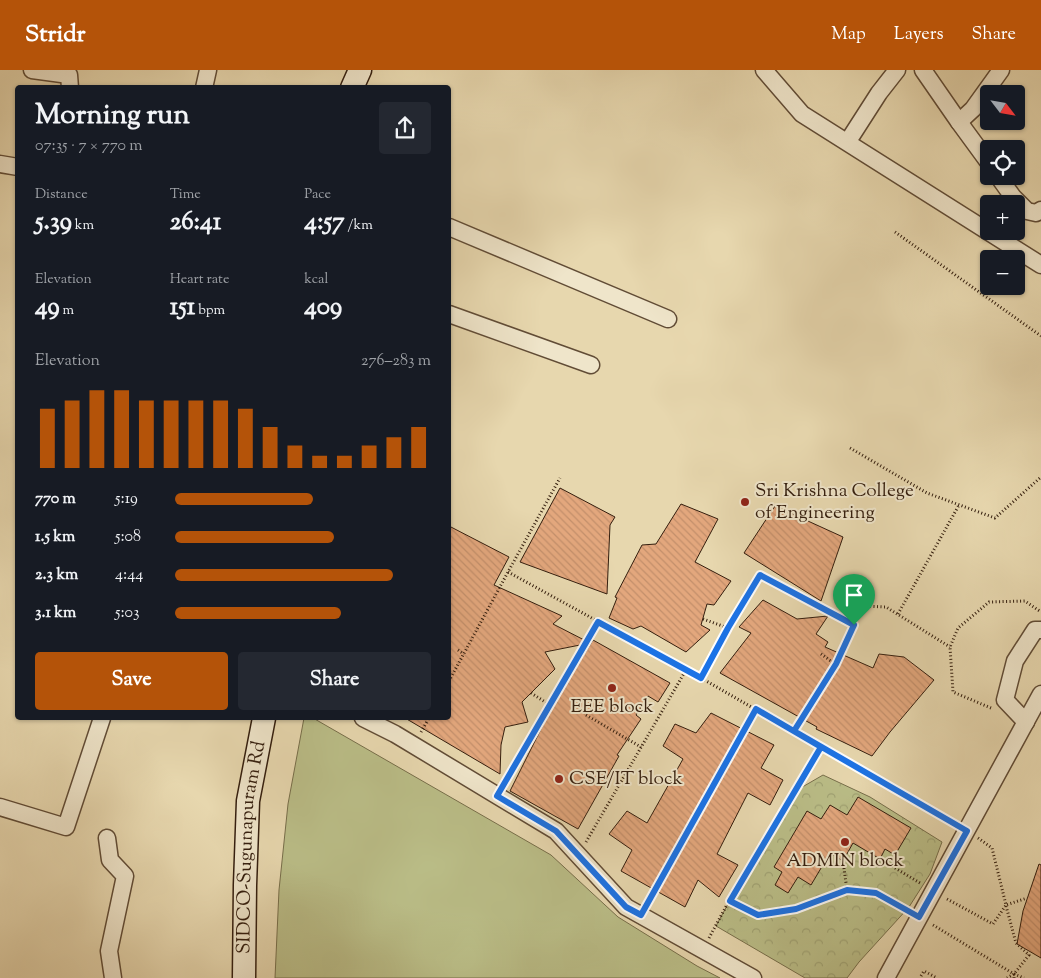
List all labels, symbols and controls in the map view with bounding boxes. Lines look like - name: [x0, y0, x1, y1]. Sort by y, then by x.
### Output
- text: Stridr: [25, 18, 86, 52]
- text: Map: [831, 22, 866, 48]
- text: Layers: [894, 22, 944, 48]
- text: Share: [972, 22, 1016, 48]
- north arrow: [980, 85, 1025, 130]
- map controls: [980, 85, 1025, 295]
- text: Morning run: [35, 96, 190, 136]
- button: share: [379, 102, 431, 154]
- text: 07:35 · 7 × 770 m: [35, 135, 143, 158]
- button: locate: [980, 140, 1025, 185]
- text: Distance: [35, 185, 88, 205]
- text: Time: [170, 185, 201, 205]
- text: Pace: [304, 185, 331, 205]
- button: +: [980, 195, 1025, 240]
- text: 5.39: [35, 205, 72, 241]
- text: 26:41: [170, 205, 221, 241]
- text: 4:57: [304, 205, 345, 241]
- text: km: [72, 216, 94, 236]
- text: /km: [345, 216, 373, 236]
- button: −: [980, 250, 1025, 295]
- text: Elevation: [35, 270, 92, 290]
- text: Heart rate: [170, 270, 229, 290]
- text: kcal: [304, 270, 328, 290]
- text: 49: [35, 290, 60, 326]
- text: 151: [170, 290, 195, 326]
- text: 409: [304, 290, 342, 326]
- text: m: [60, 301, 74, 321]
- text: bpm: [195, 301, 225, 321]
- text: Elevation: [35, 350, 100, 373]
- text: 276–283 m: [361, 350, 431, 373]
- place label: Sri Krishna College of Engineering: [755, 478, 914, 527]
- text: 770 m: [35, 488, 76, 511]
- text: 5:19: [115, 488, 138, 511]
- marker: Sri Krishna College of Engineering: [739, 496, 751, 508]
- text: 1.5 km: [35, 526, 75, 549]
- text: 5:08: [115, 526, 141, 549]
- text: 2.3 km: [35, 564, 78, 587]
- text: 4:44: [115, 564, 143, 587]
- pin: [833, 574, 875, 625]
- icon: arrive: [840, 581, 868, 609]
- text: 3.1 km: [35, 602, 76, 625]
- text: 5:03: [115, 602, 139, 625]
- button: Save: [35, 652, 228, 710]
- button: Share: [238, 652, 431, 710]
- marker: EEE block: [606, 682, 618, 694]
- place label: EEE block: [570, 694, 654, 721]
- street label: SIDCO-Sugunapuram Rd: [231, 738, 273, 954]
- place label: CSE/IT block: [569, 766, 683, 793]
- marker: CSE/IT block: [553, 773, 565, 785]
- marker: ADMIN block: [839, 836, 851, 848]
- place label: ADMIN block: [786, 848, 905, 875]

